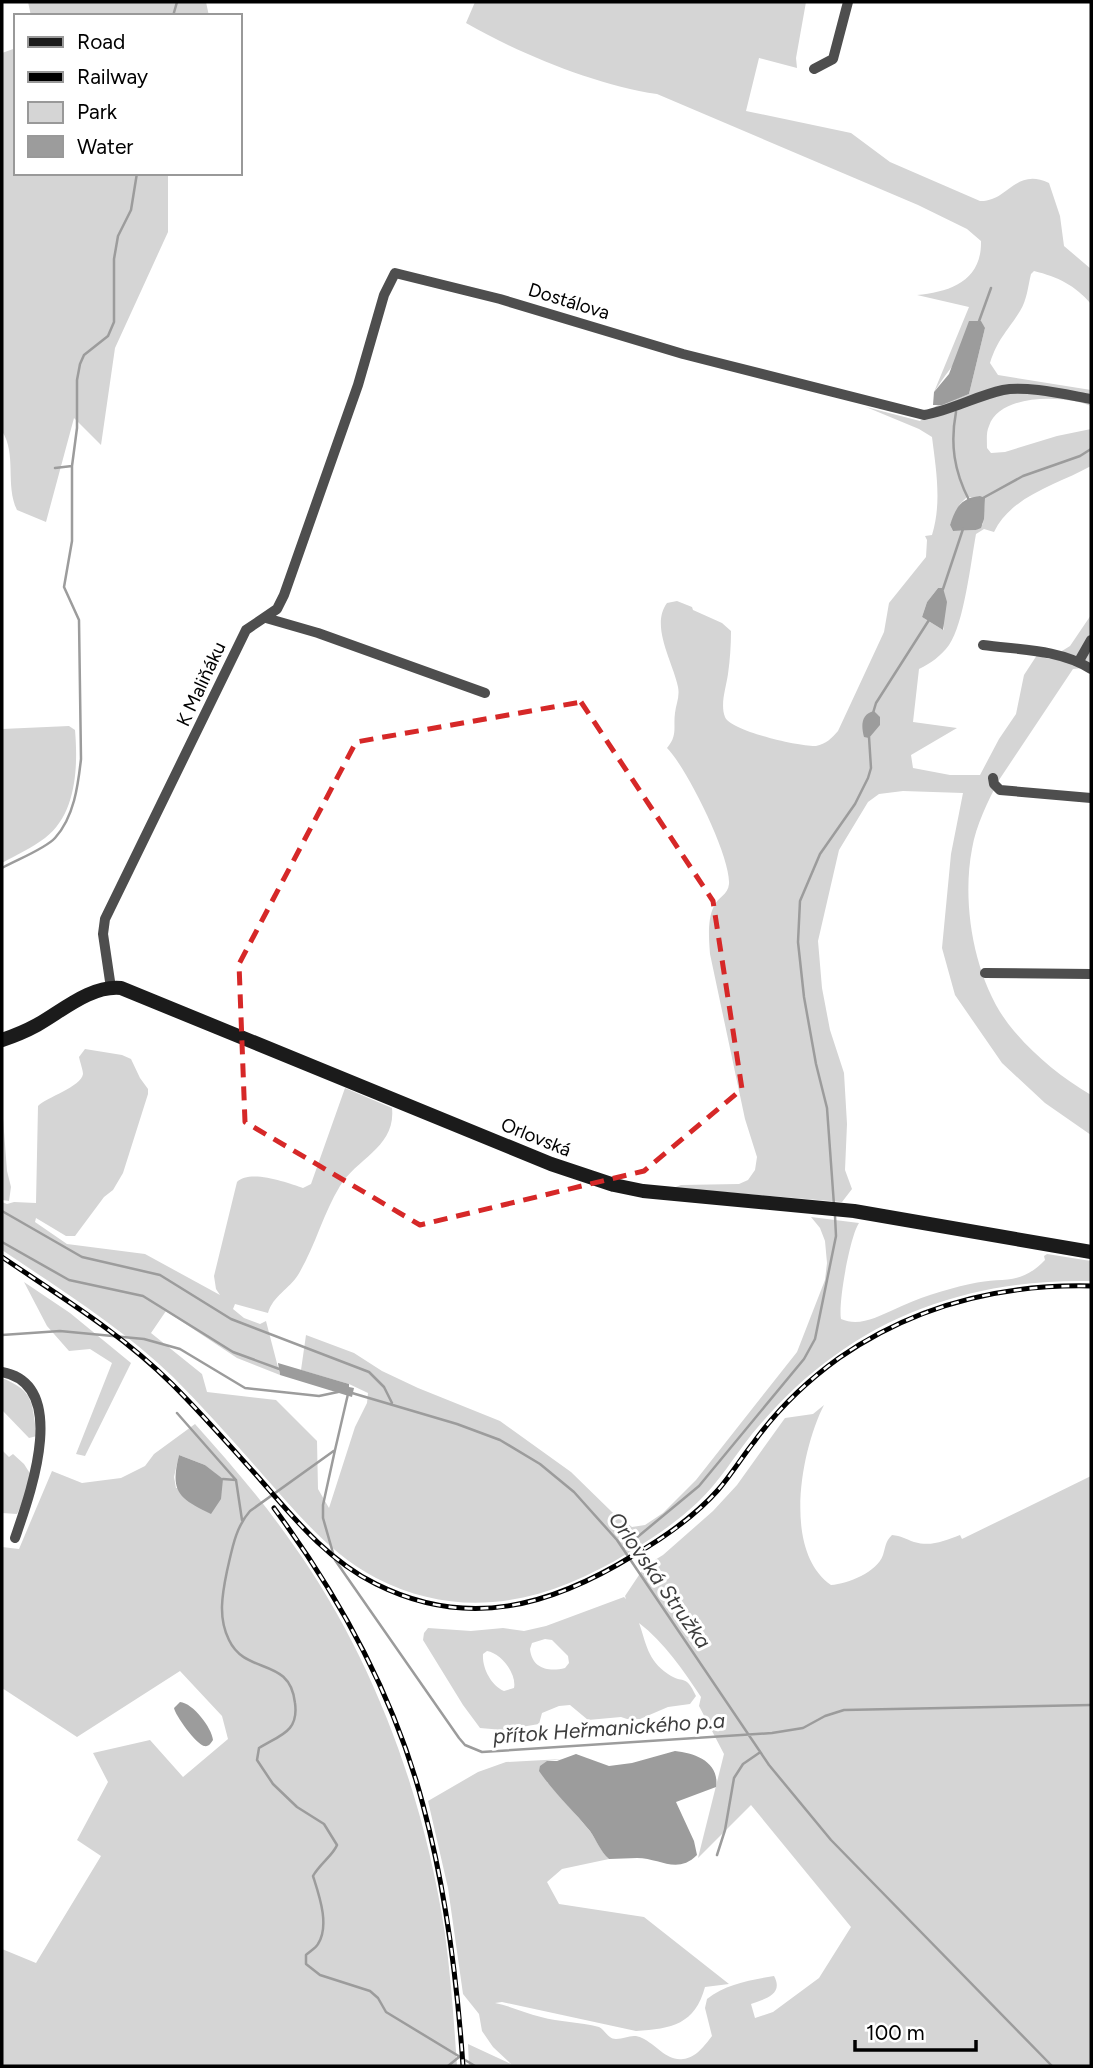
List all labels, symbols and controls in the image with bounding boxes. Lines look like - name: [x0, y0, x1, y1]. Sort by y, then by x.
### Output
- legend: [14, 14, 242, 175]
- text: Road: [77, 29, 125, 54]
- text: Railway: [77, 64, 148, 89]
- text: Park: [77, 99, 118, 124]
- text: Water: [77, 134, 133, 159]
- street label: Dostálova: [525, 278, 613, 324]
- street label: K Maliňáku: [171, 638, 231, 730]
- street label: Orlovská: [498, 1113, 574, 1161]
- water label: Orlovská Stružka: [604, 1507, 716, 1653]
- water label: přítok Heřmanického p.a: [492, 1707, 726, 1749]
- scale bar: [855, 2008, 976, 2052]
- text: 100 m: [866, 2020, 925, 2045]

